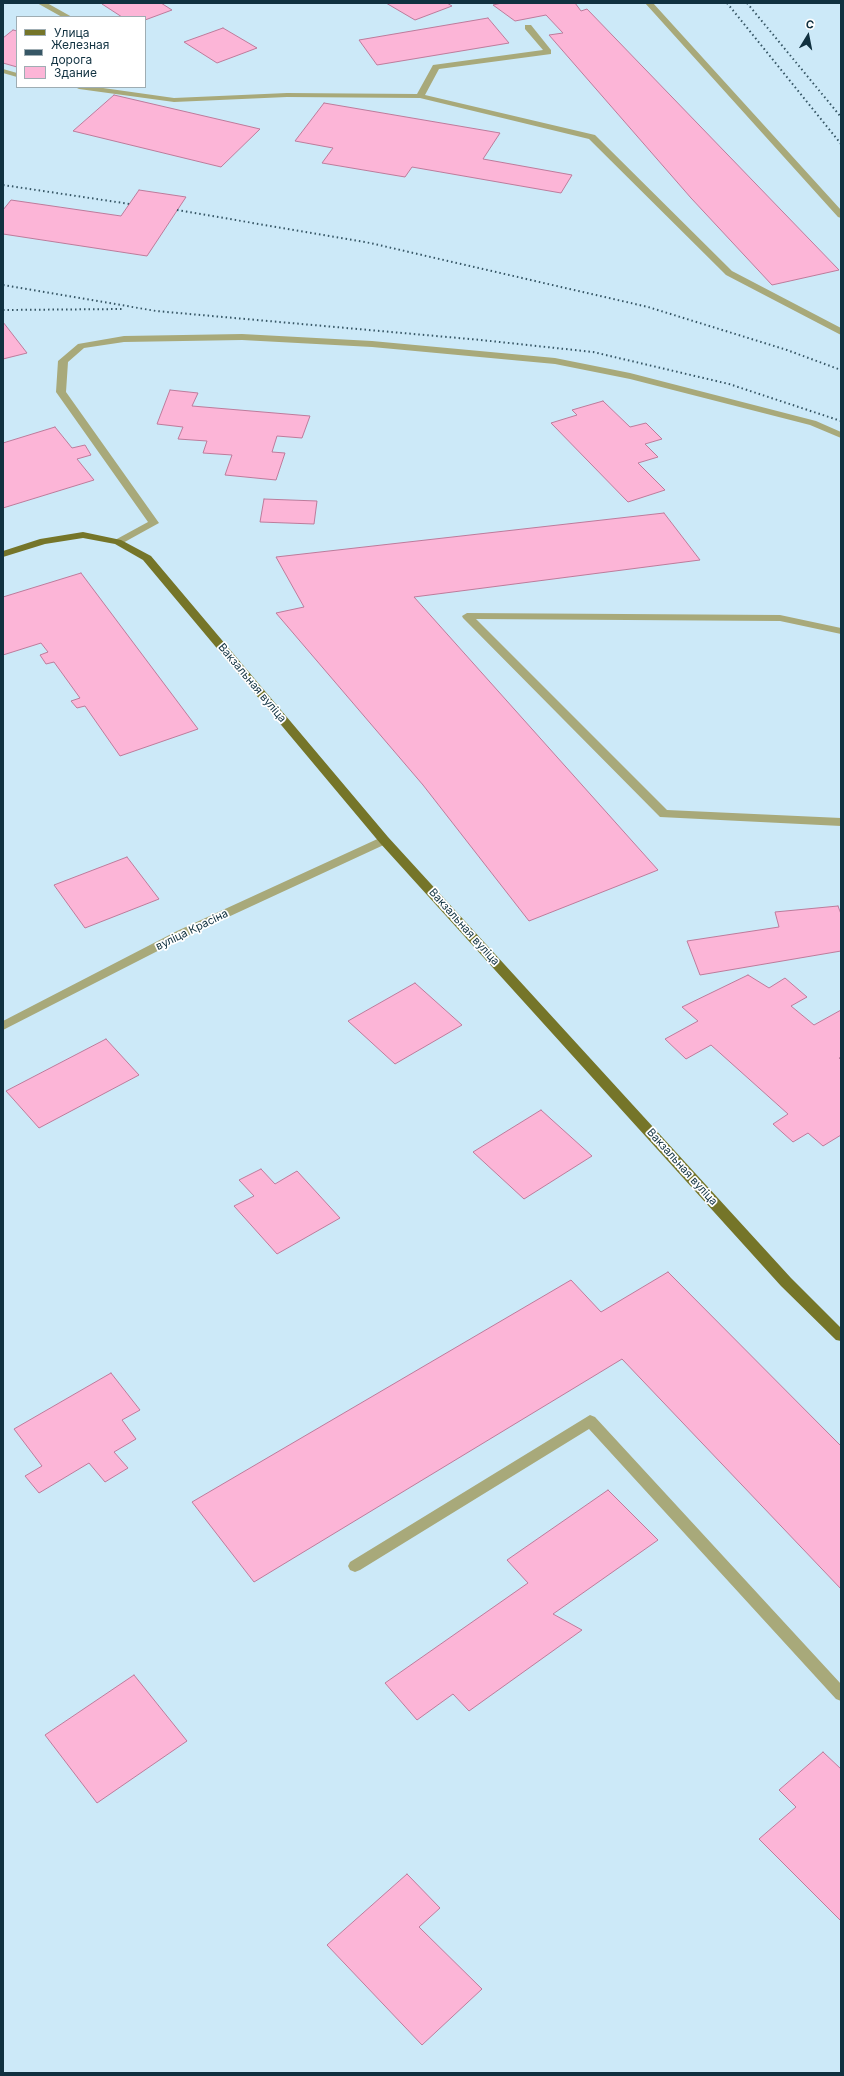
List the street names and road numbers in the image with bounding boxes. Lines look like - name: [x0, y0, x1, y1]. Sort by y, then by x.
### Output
- street label: Вакзальная вуліца: [215, 641, 289, 725]
- street label: Вакзальная вуліца: [426, 886, 502, 968]
- street label: вуліца Красіна: [154, 907, 230, 953]
- street label: Вакзальная вуліца: [644, 1126, 720, 1208]

